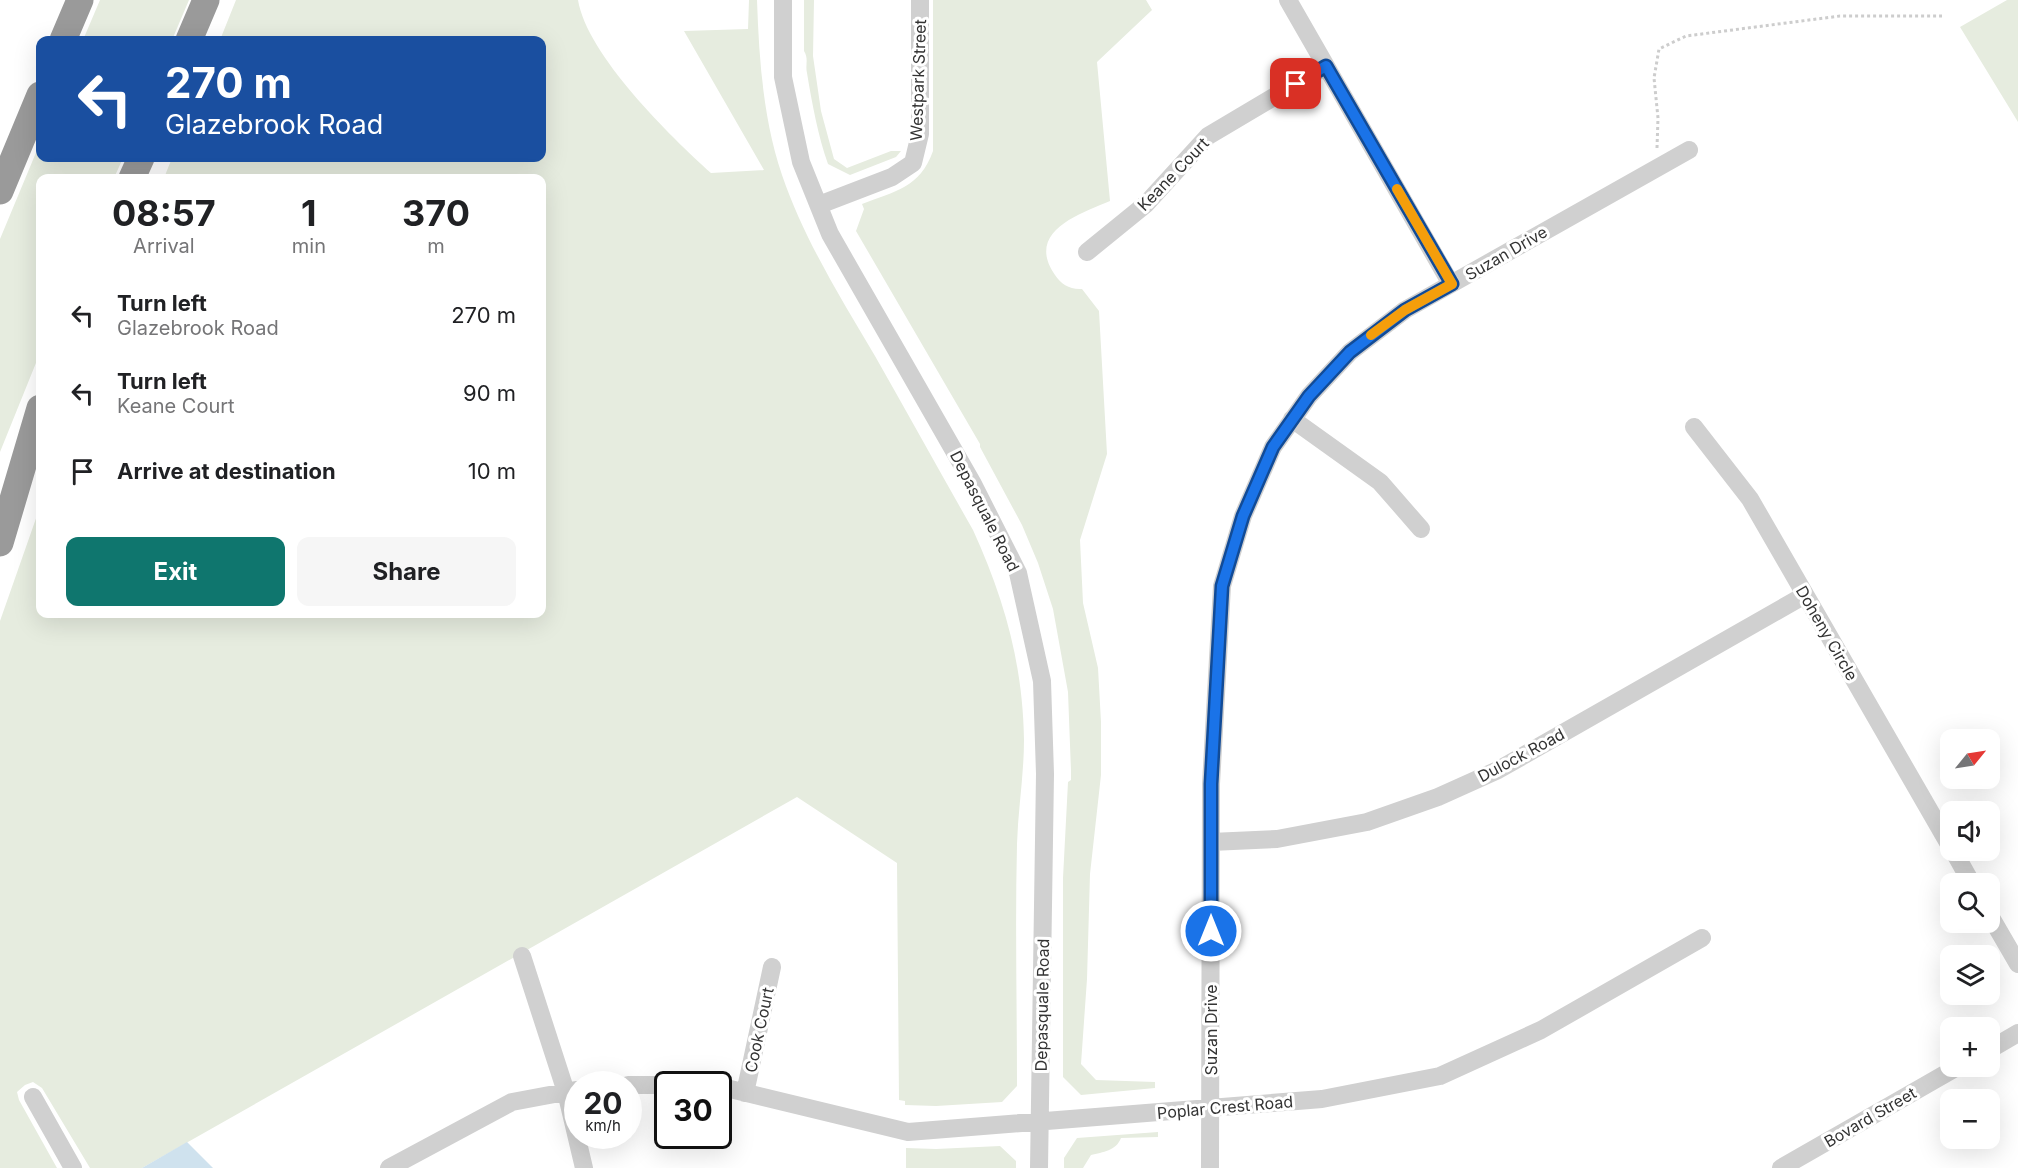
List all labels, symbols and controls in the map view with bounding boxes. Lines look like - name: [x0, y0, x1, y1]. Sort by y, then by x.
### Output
- street label: Westpark Street: [906, 19, 930, 141]
- text: 270 m: [165, 57, 292, 108]
- pin: [1270, 58, 1321, 109]
- icon: left: [66, 60, 144, 138]
- icon: arrive: [1279, 67, 1312, 100]
- text: Glazebrook Road: [165, 108, 383, 141]
- street label: Keane Court: [1133, 133, 1213, 215]
- text: 08:57: [112, 191, 216, 235]
- text: 1: [301, 191, 317, 235]
- text: 370: [402, 191, 470, 235]
- street label: Suzan Drive: [1462, 222, 1550, 284]
- text: Arrival: [133, 234, 195, 258]
- text: min: [292, 234, 326, 258]
- text: m: [427, 234, 445, 258]
- text: Turn left: [117, 290, 207, 316]
- icon: left: [66, 299, 99, 332]
- text: 270 m: [451, 302, 516, 328]
- text: Glazebrook Road: [117, 316, 279, 340]
- text: Turn left: [117, 368, 207, 394]
- icon: left: [66, 377, 99, 410]
- text: 90 m: [463, 380, 516, 406]
- text: Keane Court: [117, 394, 235, 418]
- street label: Depasquale Road: [946, 447, 1024, 575]
- icon: arrive: [66, 455, 99, 488]
- text: Arrive at destination: [117, 458, 336, 484]
- text: 10 m: [468, 458, 516, 484]
- button: Exit: [66, 537, 285, 606]
- button: Share: [297, 537, 516, 606]
- street label: Doheny Circle: [1792, 582, 1862, 684]
- street label: Dulock Road: [1474, 724, 1568, 786]
- north arrow: [1940, 729, 2000, 789]
- map controls: [1940, 729, 2000, 1149]
- button: sound: [1940, 801, 2000, 861]
- button: search: [1940, 873, 2000, 933]
- position arrow: [1179, 899, 1243, 963]
- street label: Depasquale Road: [1031, 938, 1053, 1072]
- button: layers: [1940, 945, 2000, 1005]
- street label: Suzan Drive: [1201, 984, 1221, 1076]
- street label: Cook Court: [740, 986, 778, 1074]
- button: +: [1940, 1017, 2000, 1077]
- speed limit sign: 30: [654, 1071, 732, 1149]
- street label: Bovard Street: [1820, 1083, 1920, 1151]
- text: 20: [583, 1085, 623, 1121]
- button: −: [1940, 1089, 2000, 1149]
- street label: Poplar Crest Road: [1156, 1091, 1294, 1123]
- text: km/h: [585, 1116, 621, 1135]

